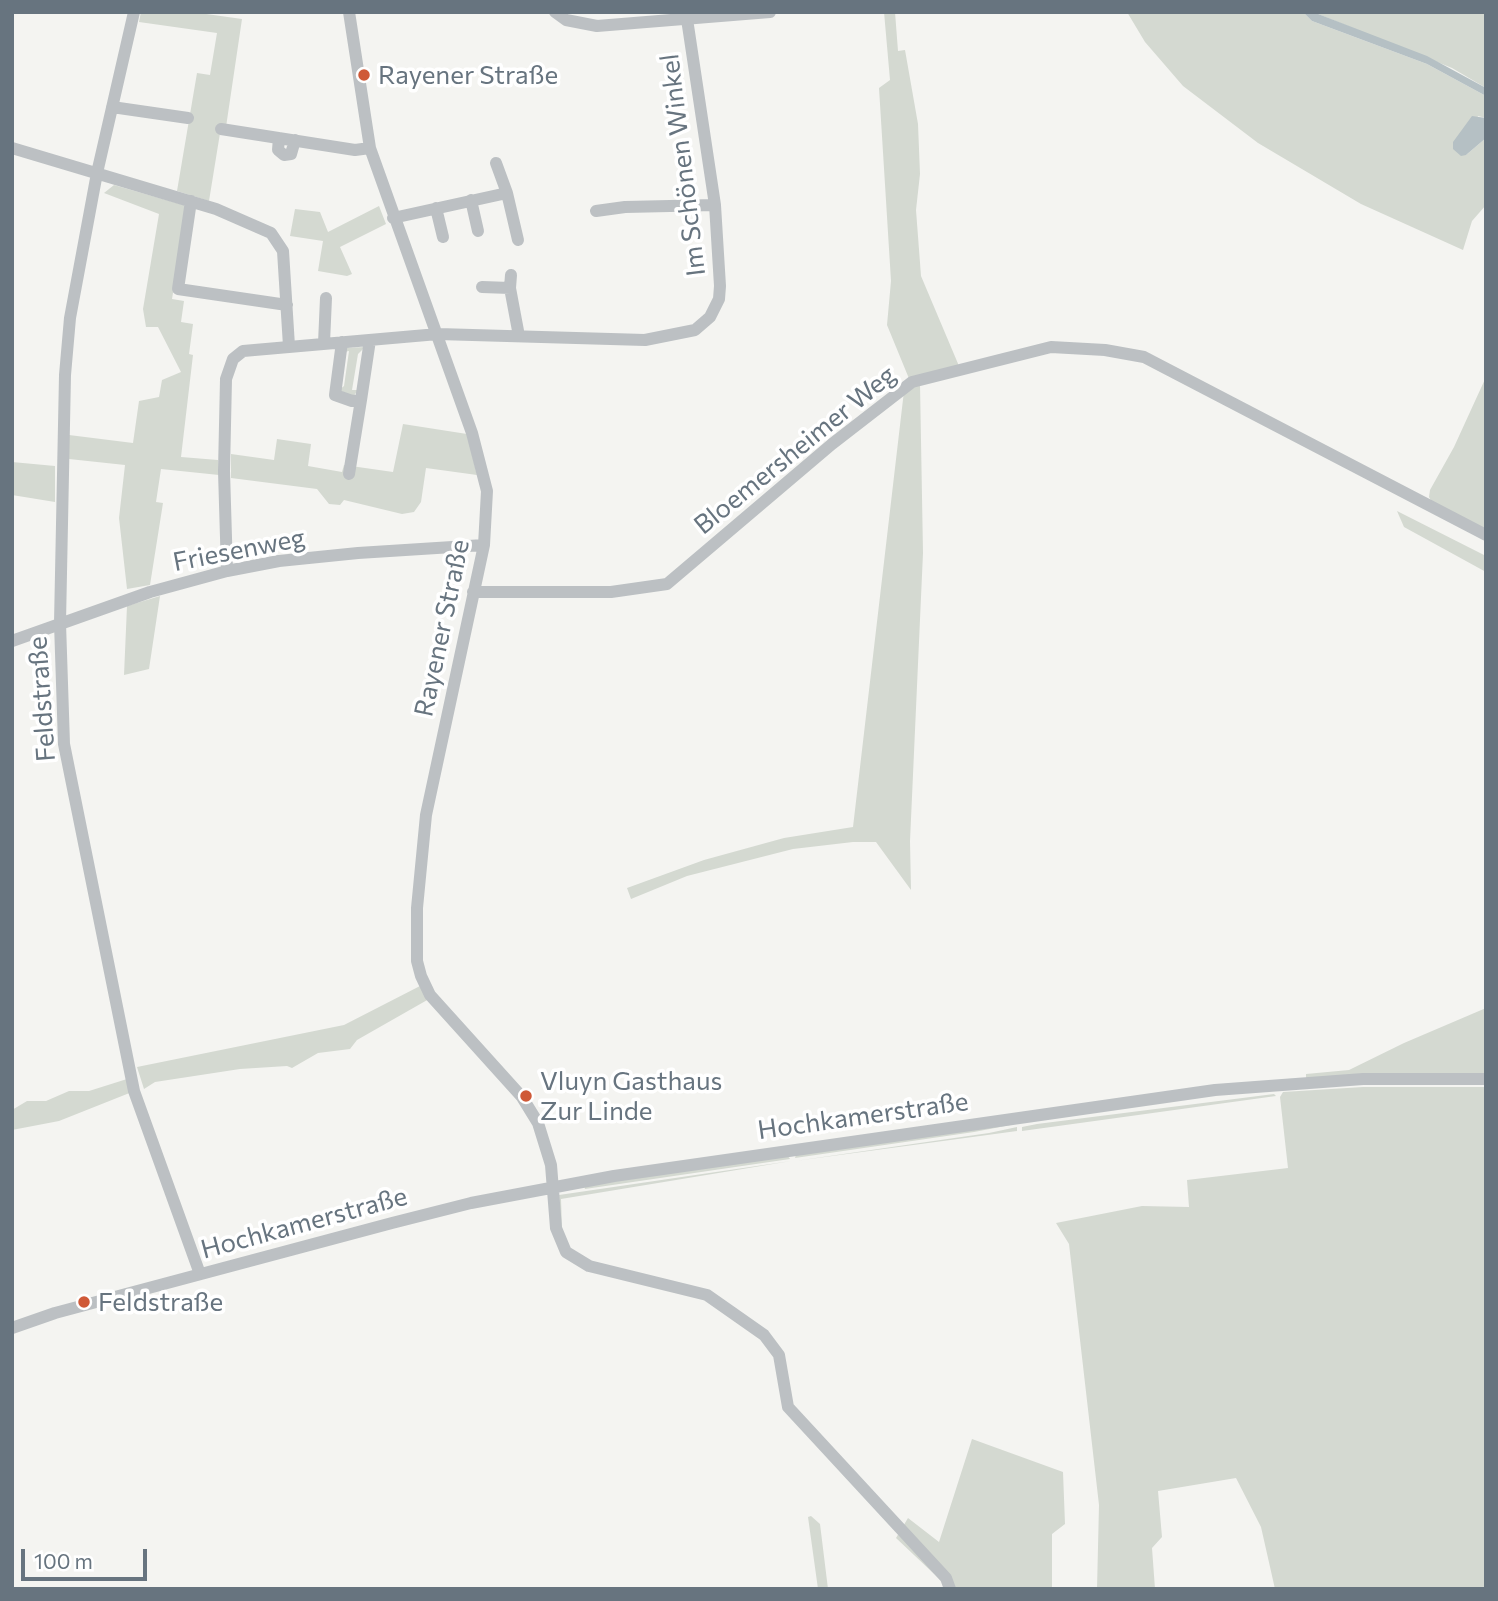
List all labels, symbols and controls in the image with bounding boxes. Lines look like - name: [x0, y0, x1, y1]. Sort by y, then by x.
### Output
- street label: Im Schönen Winkel: [654, 52, 712, 278]
- place label: Rayener Straße: [378, 59, 558, 91]
- marker: Rayener Straße: [356, 67, 372, 83]
- street label: Bloemersheimer Weg: [688, 359, 902, 541]
- street label: Friesenweg: [170, 522, 308, 578]
- street label: Rayener Straße: [408, 537, 476, 719]
- street label: Feldstraße: [22, 635, 62, 763]
- place label: Vluyn Gasthaus Zur Linde: [540, 1065, 722, 1126]
- street label: Hochkamerstraße: [756, 1086, 970, 1146]
- marker: Vluyn Gasthaus Zur Linde: [518, 1088, 534, 1104]
- street label: Hochkamerstraße: [197, 1180, 411, 1266]
- place label: Feldstraße: [98, 1286, 223, 1318]
- marker: Feldstraße: [76, 1294, 92, 1310]
- scale bar: [24, 1534, 150, 1578]
- text: 100 m: [34, 1548, 93, 1573]

